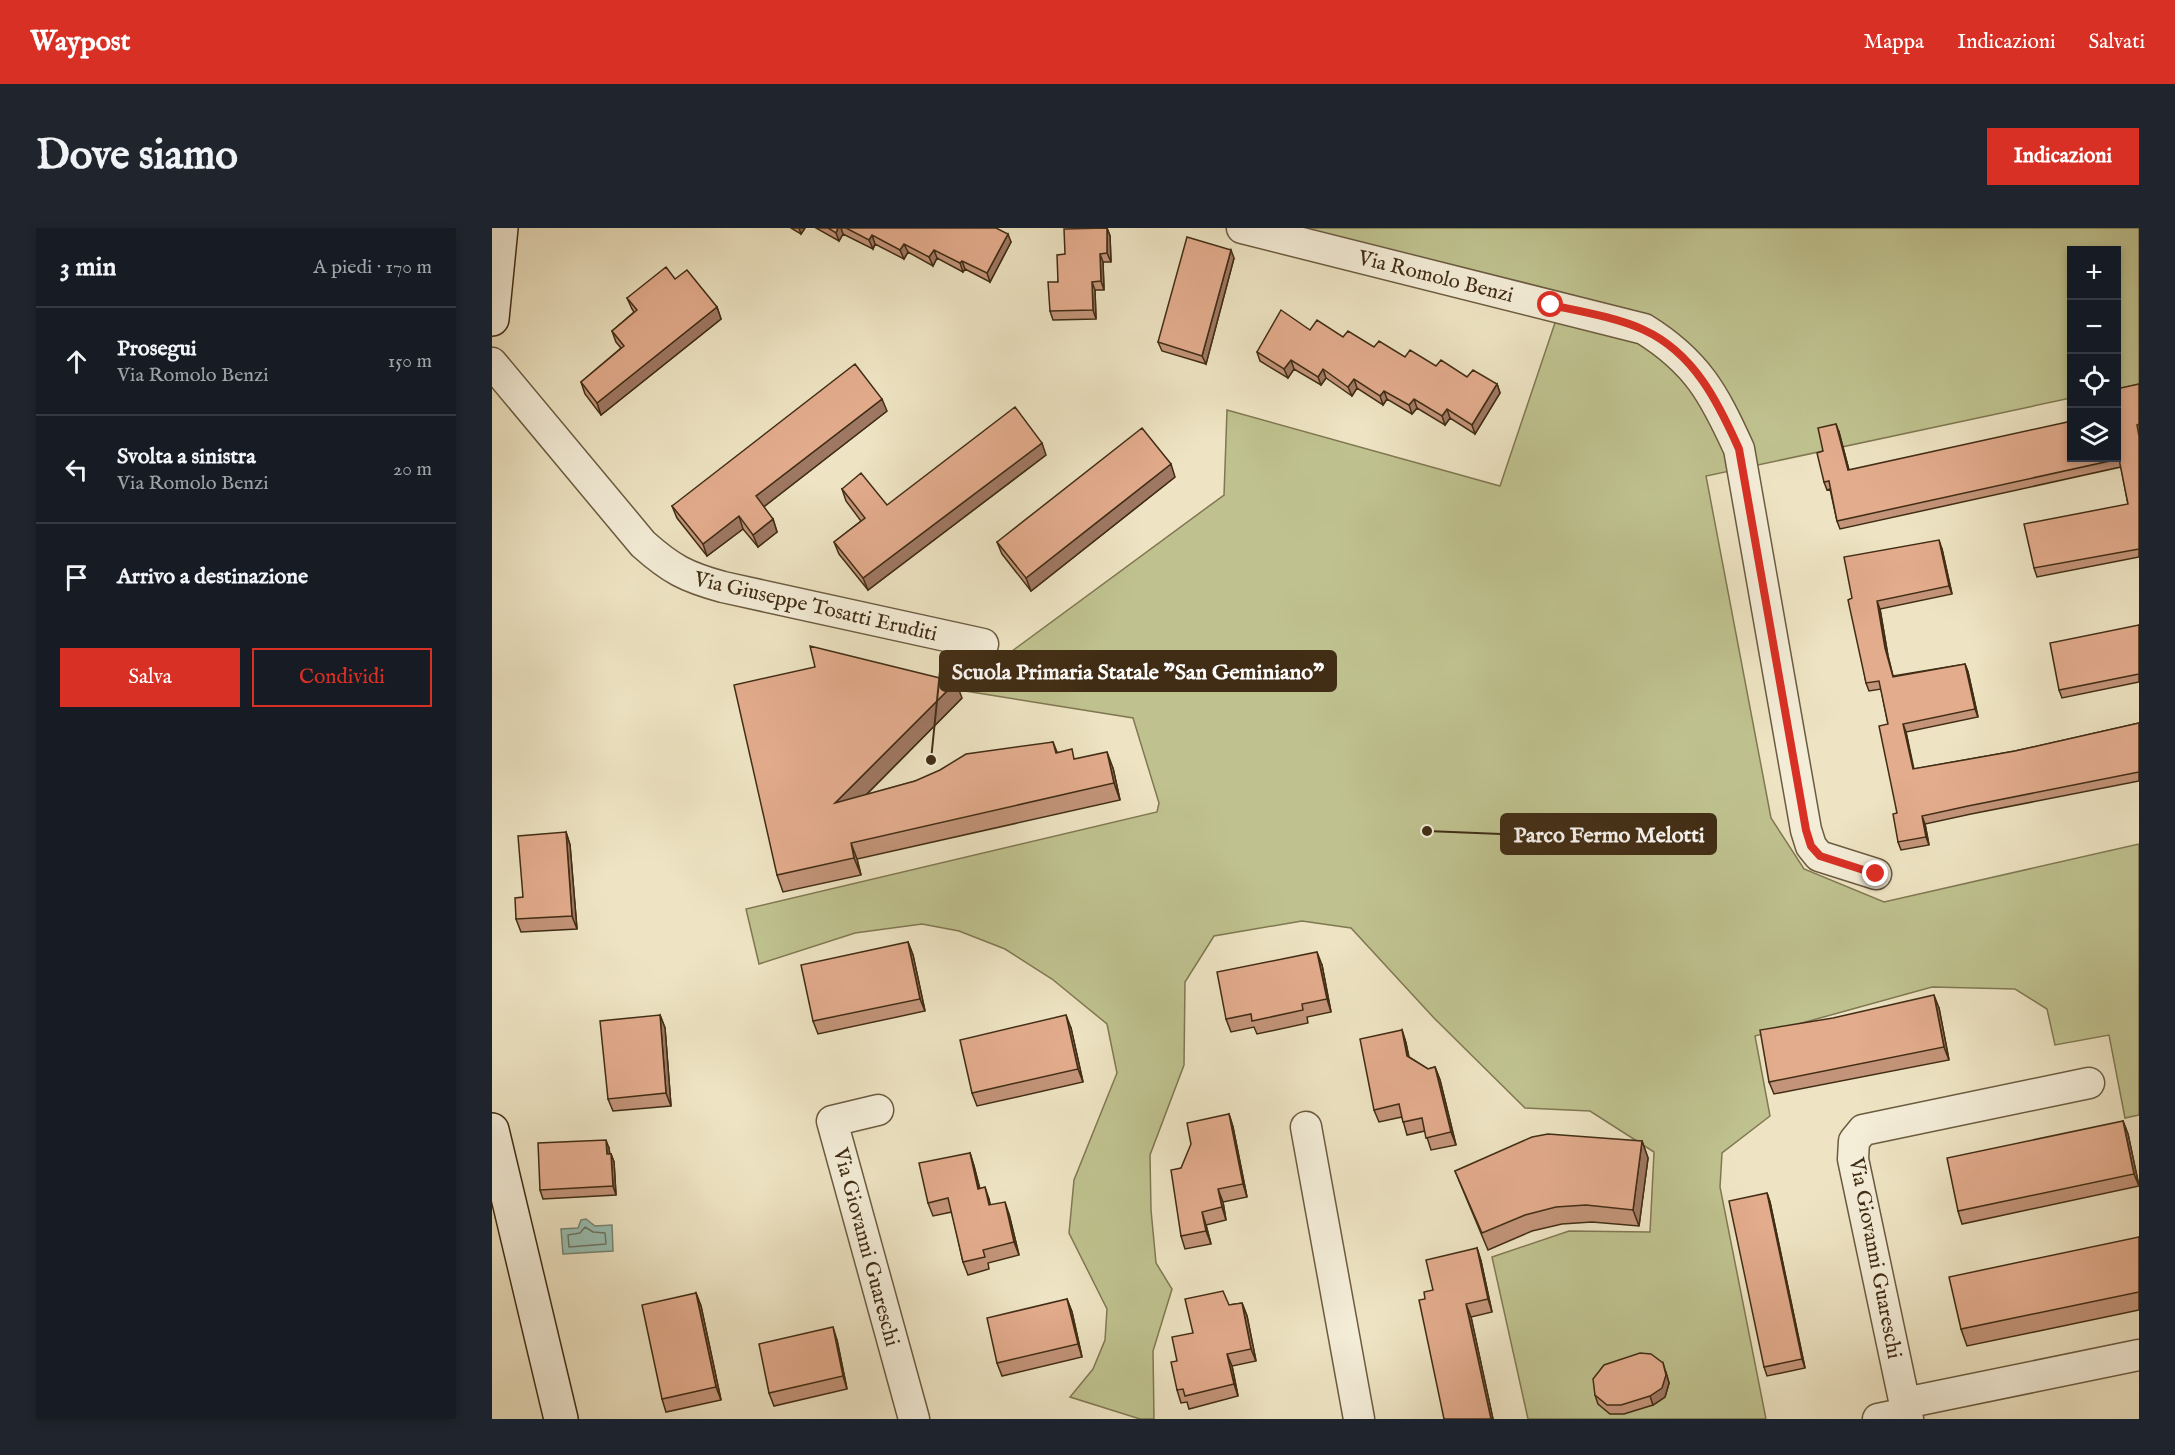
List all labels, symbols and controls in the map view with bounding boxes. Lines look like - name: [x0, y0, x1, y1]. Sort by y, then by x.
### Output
- text: Waypost: [30, 25, 130, 60]
- text: Mappa: [1864, 29, 1924, 56]
- text: Indicazioni: [1957, 29, 2056, 56]
- text: Salvati: [2089, 29, 2145, 56]
- button: Indicazioni: [1987, 128, 2139, 185]
- text: Dove siamo: [36, 130, 238, 183]
- street label: Via Romolo Benzi: [1354, 245, 1516, 310]
- map controls: [2067, 246, 2121, 462]
- button: +: [2067, 246, 2121, 300]
- text: 3 min: [60, 251, 116, 284]
- text: A piedi · 170 m: [313, 255, 432, 280]
- route start: [1537, 291, 1563, 317]
- button: −: [2067, 300, 2121, 354]
- text: Prosegui: [117, 335, 197, 363]
- icon: ahead: [60, 345, 93, 378]
- text: 150 m: [388, 349, 432, 374]
- button: locate: [2067, 354, 2121, 408]
- text: Via Romolo Benzi: [117, 363, 269, 388]
- button: layers: [2067, 408, 2121, 462]
- text: Svolta a sinistra: [117, 443, 256, 471]
- icon: left: [60, 453, 93, 486]
- text: 20 m: [393, 457, 432, 482]
- text: Via Romolo Benzi: [117, 471, 269, 496]
- icon: arrive: [60, 561, 93, 594]
- text: Arrivo a destinazione: [117, 563, 308, 591]
- street label: Via Giuseppe Tosatti Eruditi: [691, 566, 940, 649]
- button: Salva: [60, 648, 240, 707]
- button: Condividi: [252, 648, 432, 707]
- callout: Scuola Primaria Statale "San Geminiano": [940, 651, 1336, 691]
- text: Scuola Primaria Statale "San Geminiano": [952, 659, 1324, 687]
- callout: Parco Fermo Melotti: [1501, 814, 1716, 854]
- text: Parco Fermo Melotti: [1513, 822, 1705, 850]
- route end: [1862, 860, 1888, 886]
- street label: Via Giovanni Guareschi: [826, 1144, 905, 1350]
- street label: Via Giovanni Guareschi: [1842, 1154, 1907, 1361]

